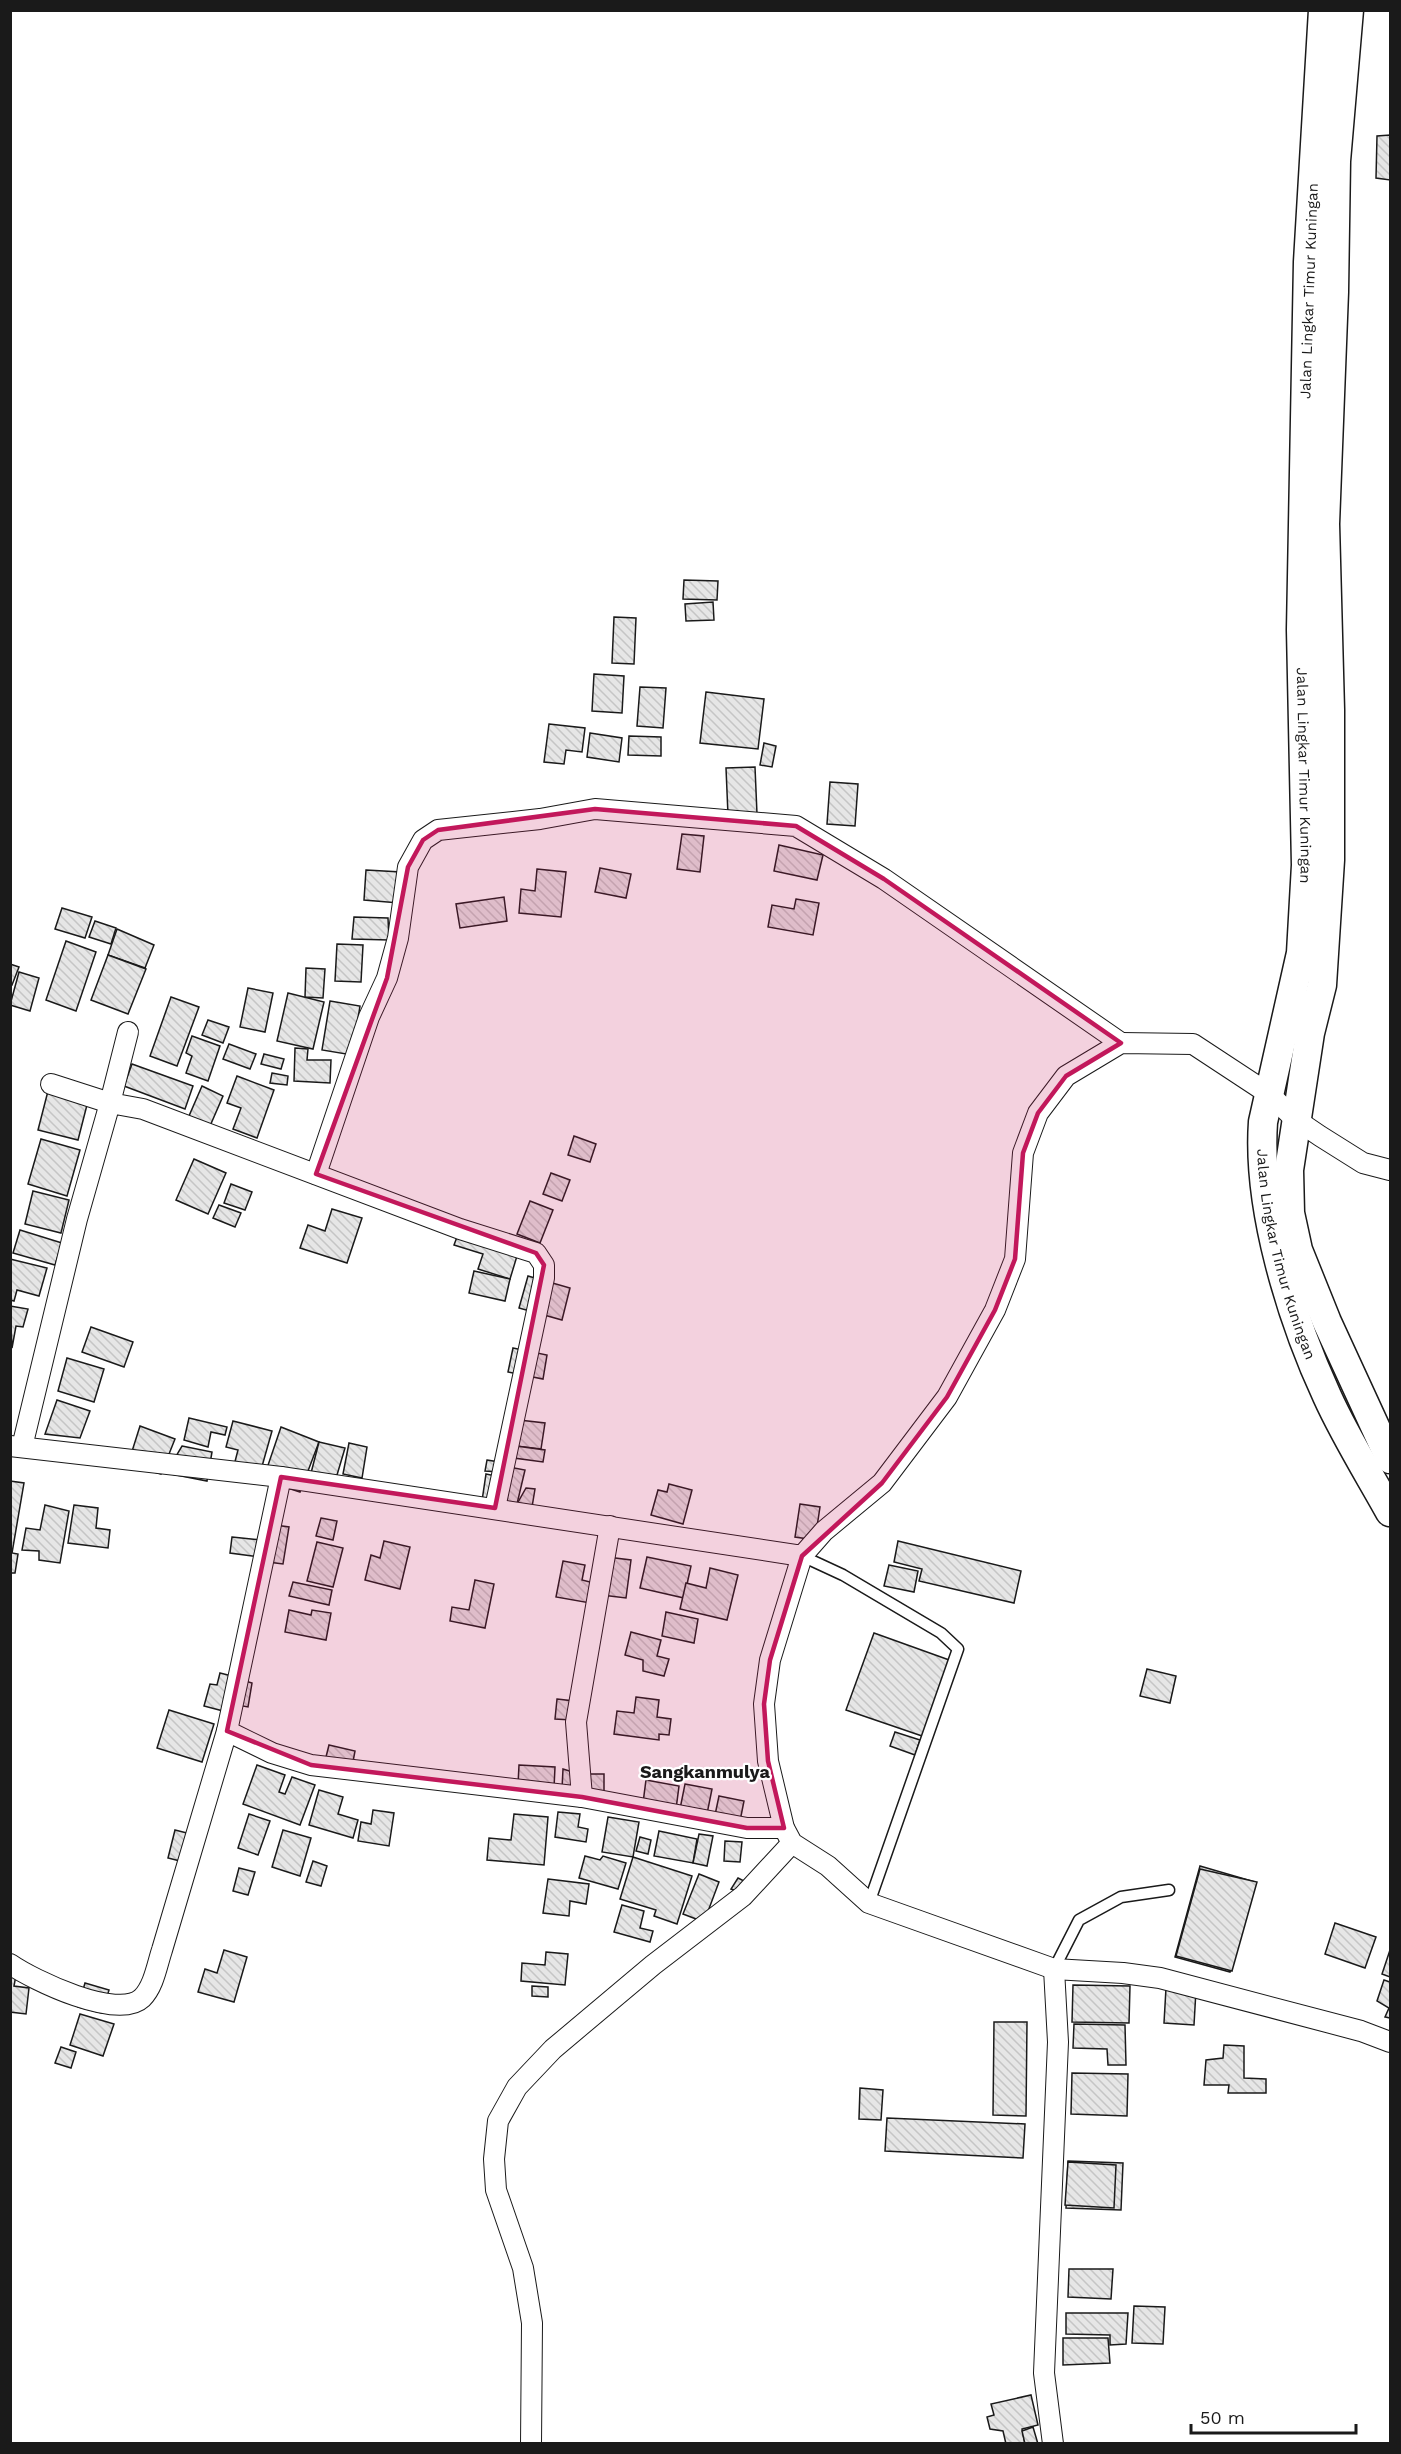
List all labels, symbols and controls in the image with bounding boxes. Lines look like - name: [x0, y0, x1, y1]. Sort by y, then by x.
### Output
- street label: Jalan Lingkar Timur Kuningan: [1296, 183, 1322, 399]
- street label: Jalan Lingkar Timur Kuningan: [1293, 667, 1315, 884]
- street label: Jalan Lingkar Timur Kuningan: [1253, 1149, 1319, 1362]
- district label: Sangkanmulya: [640, 1761, 771, 1782]
- scale bar: [1191, 2397, 1356, 2435]
- text: 50 m: [1200, 2407, 1245, 2428]

